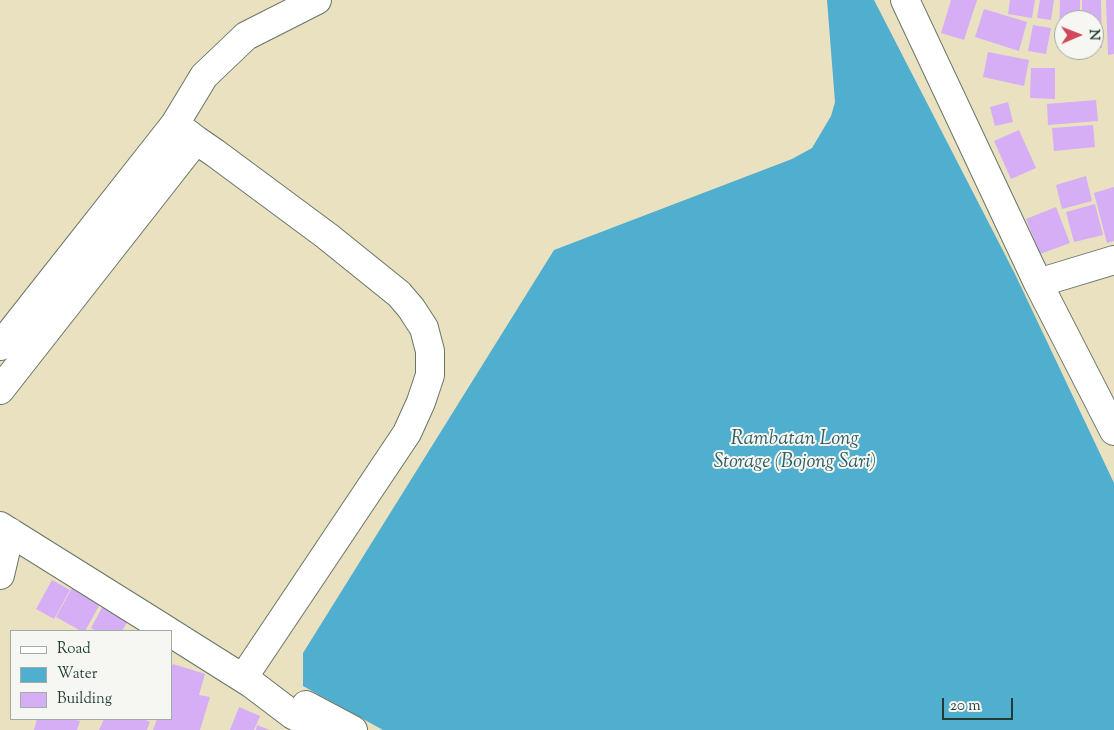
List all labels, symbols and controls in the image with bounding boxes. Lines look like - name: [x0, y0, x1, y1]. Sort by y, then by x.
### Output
- north arrow: [1054, 10, 1104, 60]
- text: N: [1083, 29, 1103, 41]
- water label: Rambatan Long Storage (Bojong Sari): [714, 429, 876, 476]
- legend: [10, 630, 172, 720]
- text: Road: [57, 639, 91, 660]
- text: Water: [57, 664, 97, 685]
- scale bar: [944, 688, 1015, 720]
- text: Building: [57, 689, 112, 710]
- text: 20 m: [950, 696, 981, 717]

